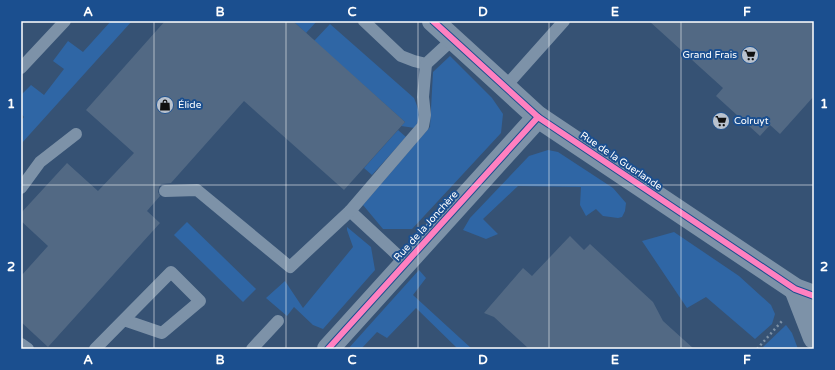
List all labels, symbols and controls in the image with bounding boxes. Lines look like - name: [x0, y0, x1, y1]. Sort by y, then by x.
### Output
- text: A: [83, 4, 93, 20]
- text: B: [215, 4, 225, 20]
- text: C: [347, 4, 357, 20]
- text: D: [478, 4, 488, 20]
- text: E: [611, 4, 619, 20]
- text: F: [743, 4, 751, 20]
- supermarket icon: Grand Frais: [740, 45, 760, 65]
- place label: Grand Frais: [682, 49, 737, 61]
- shop icon: Élide: [155, 95, 175, 115]
- text: 1: [7, 96, 15, 112]
- text: 1: [820, 96, 828, 112]
- place label: Élide: [178, 99, 202, 111]
- supermarket icon: Colruyt: [711, 111, 731, 131]
- place label: Colruyt: [734, 115, 769, 127]
- street label: Rue de la Guerlande: [578, 129, 664, 193]
- street label: Rue de la Jonchère: [391, 188, 461, 263]
- text: 2: [7, 259, 15, 275]
- text: 2: [820, 259, 828, 275]
- text: A: [83, 352, 93, 368]
- text: B: [215, 352, 225, 368]
- text: C: [347, 352, 357, 368]
- text: D: [478, 352, 488, 368]
- text: E: [611, 352, 619, 368]
- text: F: [743, 352, 751, 368]

